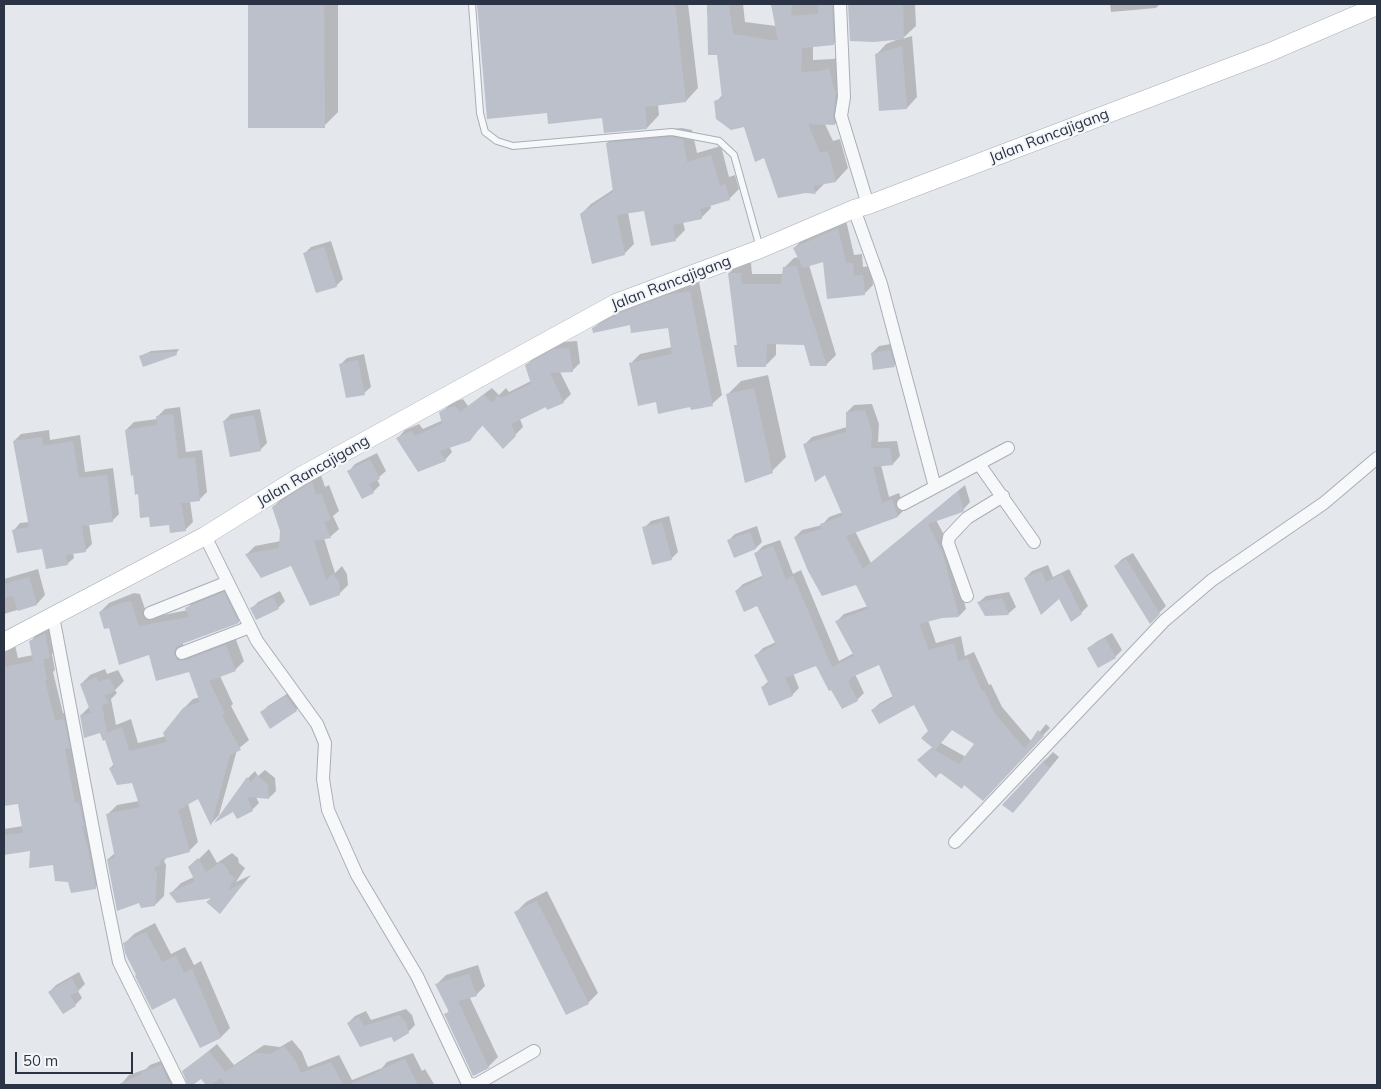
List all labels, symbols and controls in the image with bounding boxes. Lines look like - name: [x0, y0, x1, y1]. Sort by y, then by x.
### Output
- street label: Jalan Rancajigang: [987, 105, 1111, 167]
- street label: Jalan Rancajigang: [609, 252, 733, 314]
- street label: Jalan Rancajigang: [254, 432, 372, 510]
- scale bar: [18, 1042, 135, 1074]
- text: 50 m: [23, 1051, 58, 1070]

